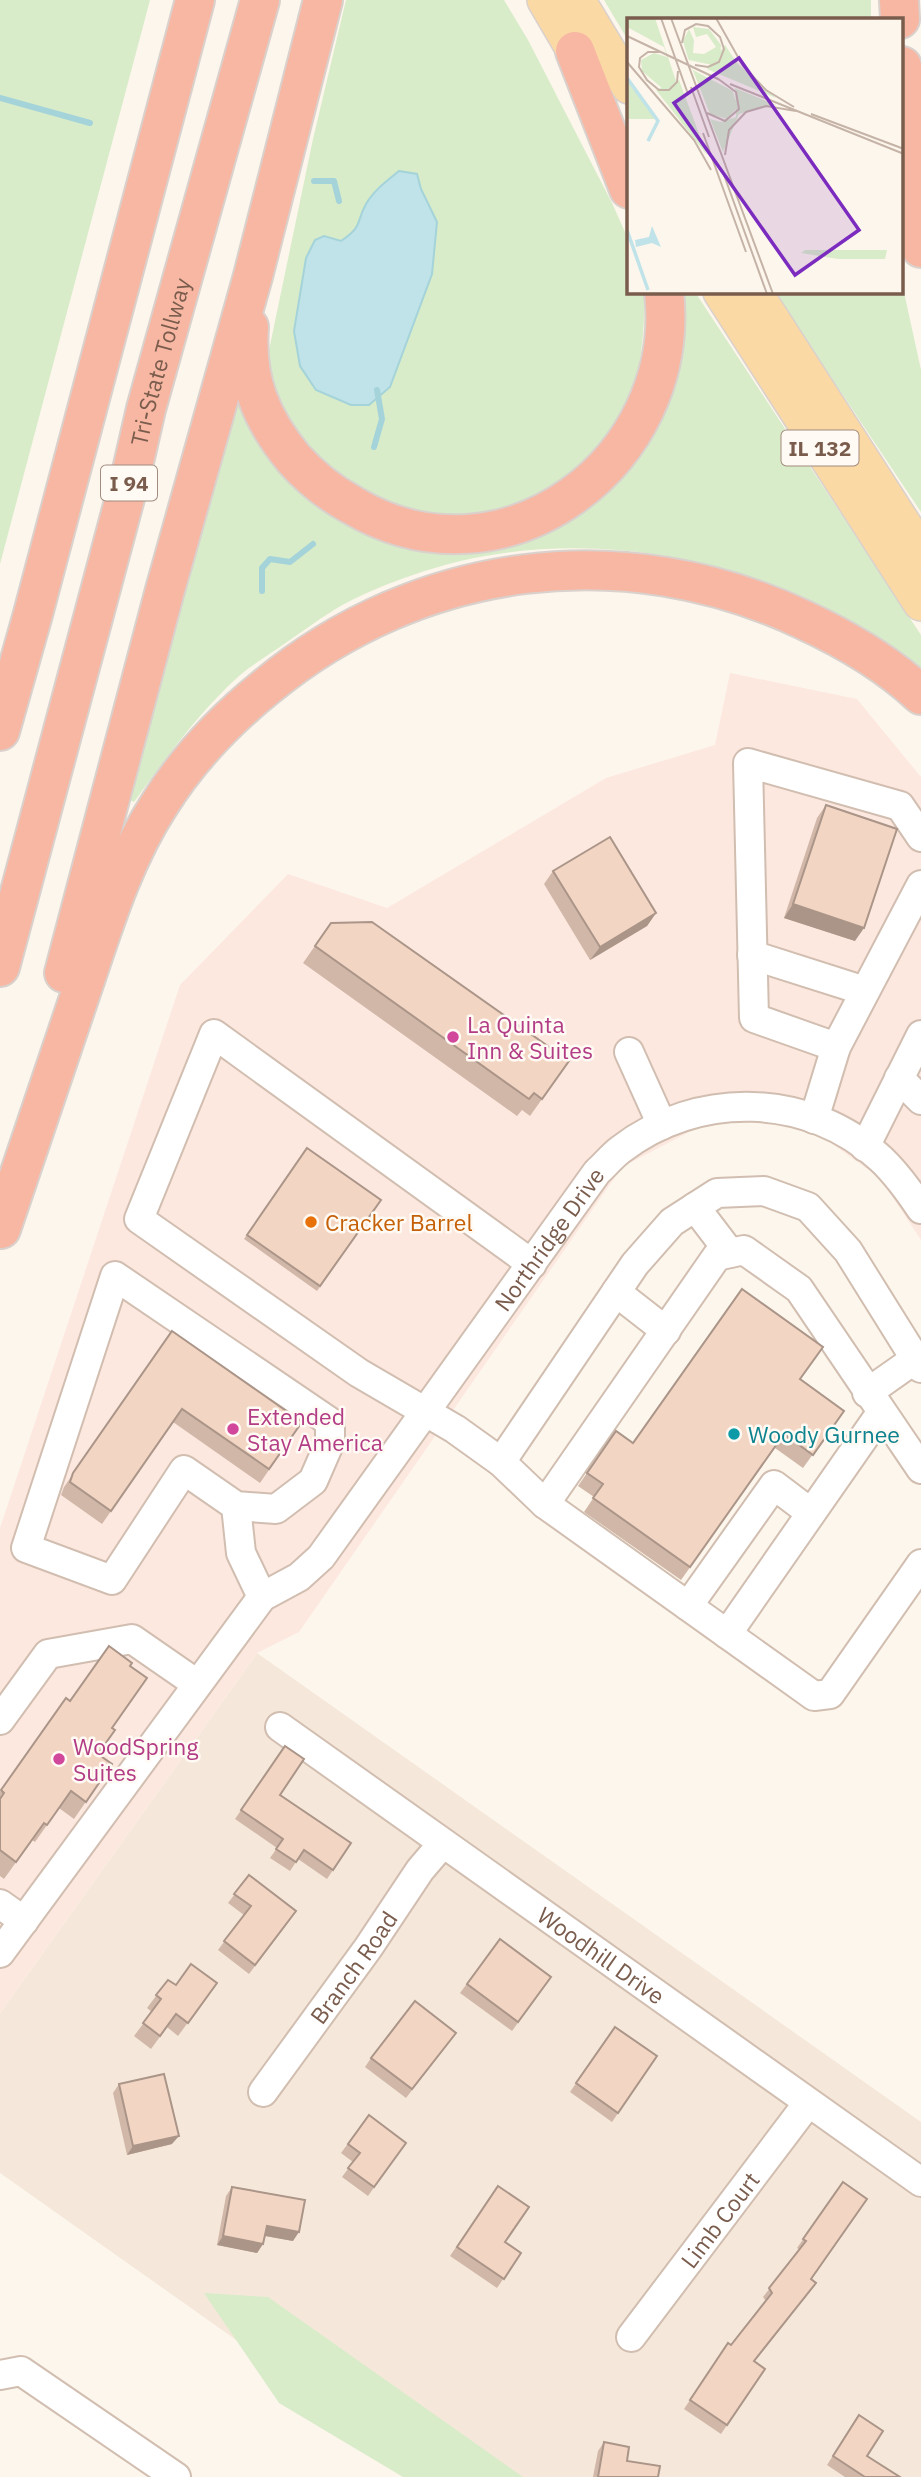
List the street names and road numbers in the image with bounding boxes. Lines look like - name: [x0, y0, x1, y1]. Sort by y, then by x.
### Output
- street label: Tri-State Tollway: [123, 274, 197, 449]
- road number: IL 132: [782, 430, 858, 466]
- road number: I 94: [101, 466, 157, 500]
- street label: Northridge Drive: [487, 1161, 611, 1317]
- street label: Woodhill Drive: [532, 1900, 671, 2011]
- street label: Branch Road: [303, 1905, 404, 2030]
- street label: Limb Court: [674, 2166, 766, 2274]

